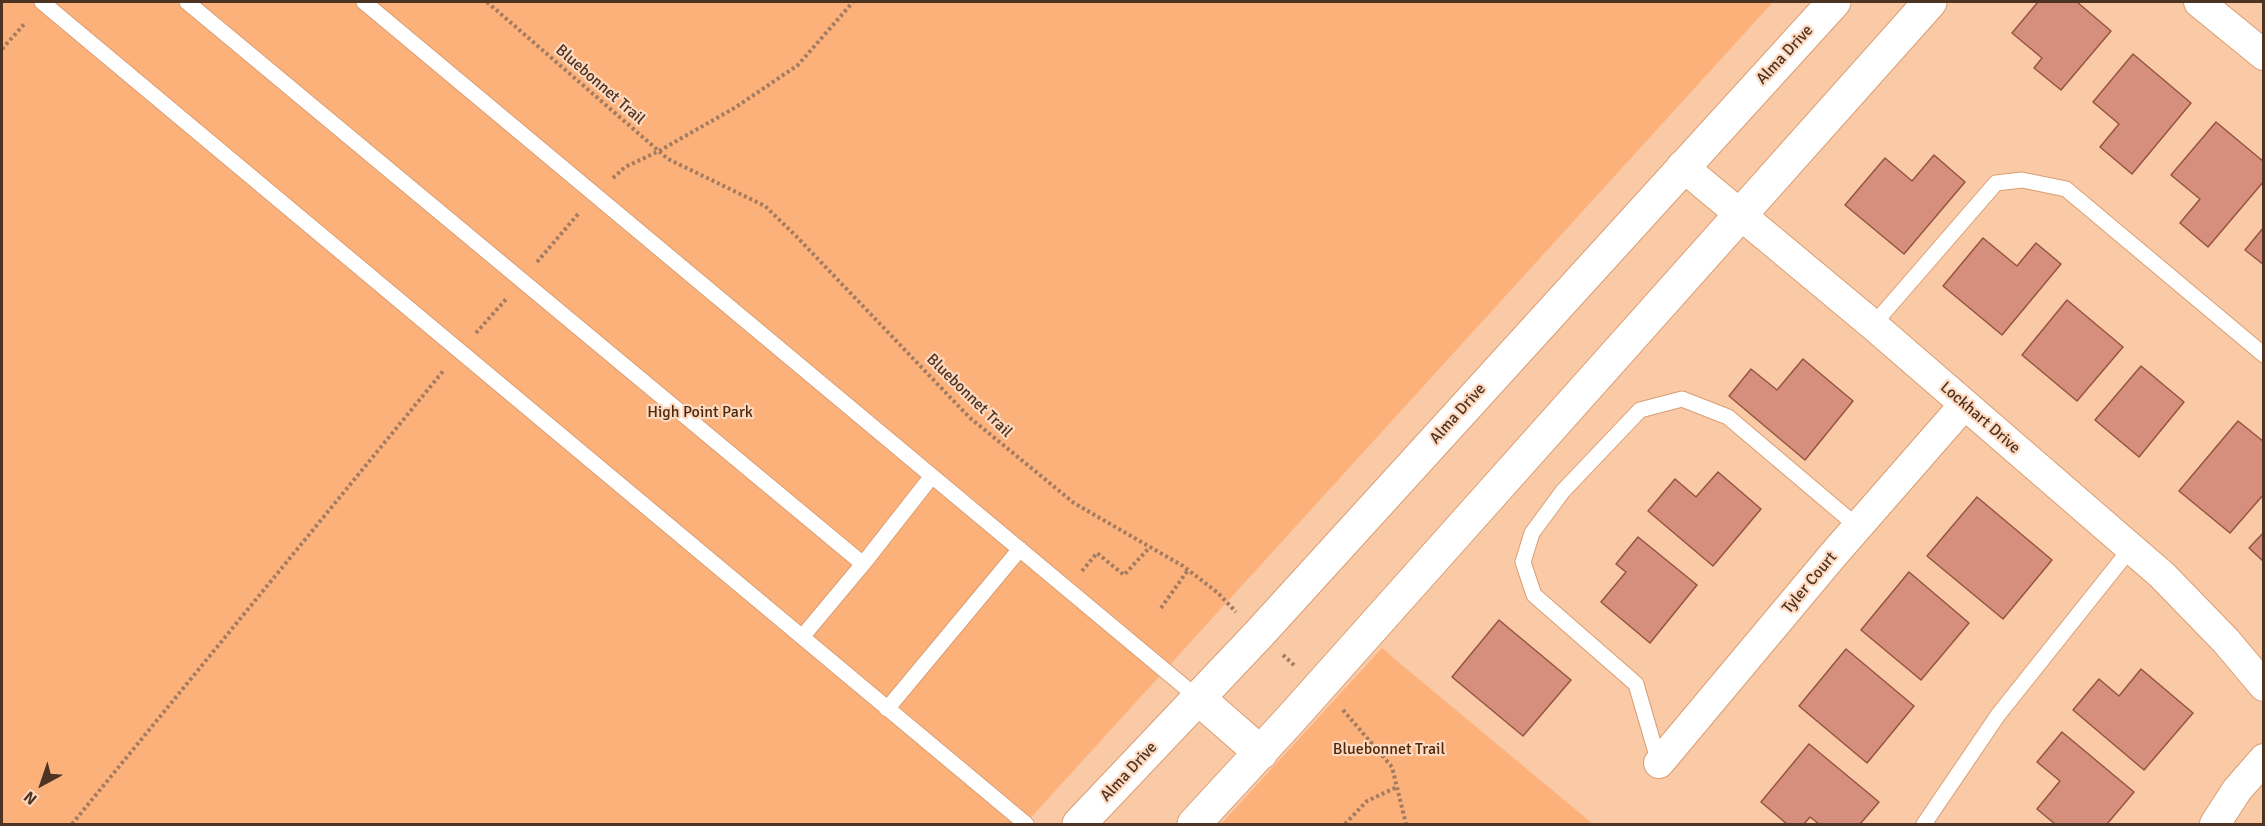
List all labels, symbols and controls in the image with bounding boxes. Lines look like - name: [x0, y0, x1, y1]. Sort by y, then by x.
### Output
- street label: Alma Drive: [1753, 21, 1817, 89]
- street label: Bluebonnet Trail: [551, 41, 649, 129]
- street label: Bluebonnet Trail: [922, 350, 1016, 442]
- street label: Lockhart Drive: [1936, 378, 2024, 458]
- street label: Alma Drive: [1426, 380, 1490, 448]
- park label: High Point Park: [647, 403, 753, 423]
- street label: Tyler Court: [1779, 548, 1841, 618]
- street label: Alma Drive: [1097, 738, 1161, 806]
- park label: Bluebonnet Trail: [1333, 740, 1445, 760]
- north arrow: [12, 754, 72, 814]
- text: N: [20, 787, 41, 809]

